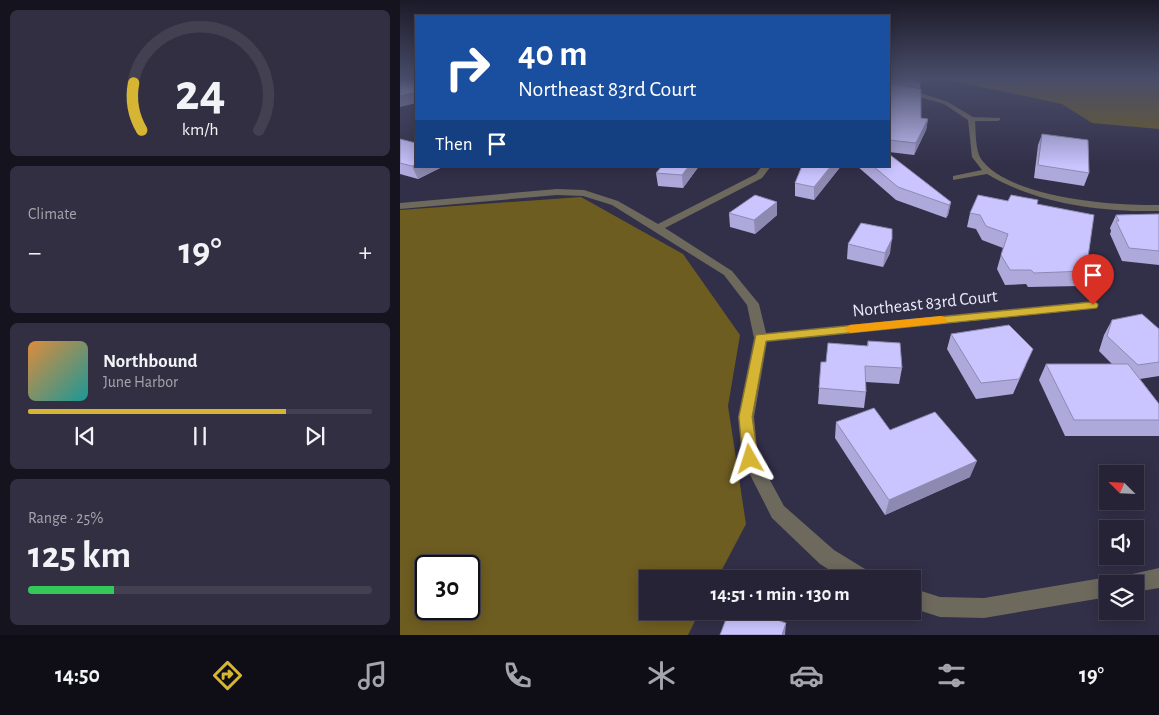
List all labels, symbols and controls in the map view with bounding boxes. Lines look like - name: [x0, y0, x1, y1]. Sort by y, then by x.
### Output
- icon: right: [435, 35, 500, 100]
- text: 40 m: [518, 37, 587, 72]
- text: 24: [175, 67, 225, 119]
- text: Northeast 83rd Court: [518, 78, 696, 100]
- text: km/h: [182, 121, 218, 139]
- icon: arrive: [483, 130, 511, 158]
- text: Then: [435, 135, 473, 154]
- text: Climate: [28, 206, 77, 222]
- text: 19°: [178, 233, 222, 271]
- text: −: [28, 239, 41, 267]
- text: +: [359, 239, 372, 267]
- pin: [1072, 254, 1114, 305]
- icon: arrive: [1079, 261, 1107, 289]
- street label: Northeast 83rd Court: [851, 287, 999, 321]
- text: Northbound: [103, 352, 198, 371]
- text: June Harbor: [103, 374, 178, 390]
- icon: previous: [71, 422, 99, 450]
- icon: pause: [186, 422, 214, 450]
- icon: next: [301, 422, 329, 450]
- position arrow: [723, 432, 775, 484]
- north arrow: [1099, 465, 1144, 510]
- map controls: [1099, 465, 1144, 620]
- text: Range · 25%: [28, 510, 103, 526]
- button: sound: [1099, 520, 1144, 565]
- text: 125 km: [28, 537, 131, 575]
- speed limit sign: 30: [415, 555, 480, 620]
- button: layers: [1099, 575, 1144, 620]
- text: 14:51 · 1 min · 130 m: [710, 585, 850, 604]
- icon: directions: [210, 658, 245, 693]
- icon: music: [355, 658, 390, 693]
- icon: phone: [500, 658, 535, 693]
- icon: climate: [644, 658, 679, 693]
- icon: car: [789, 658, 824, 693]
- icon: filters: [934, 658, 969, 693]
- text: 14:50: [55, 664, 100, 686]
- text: 19°: [1079, 664, 1104, 686]

